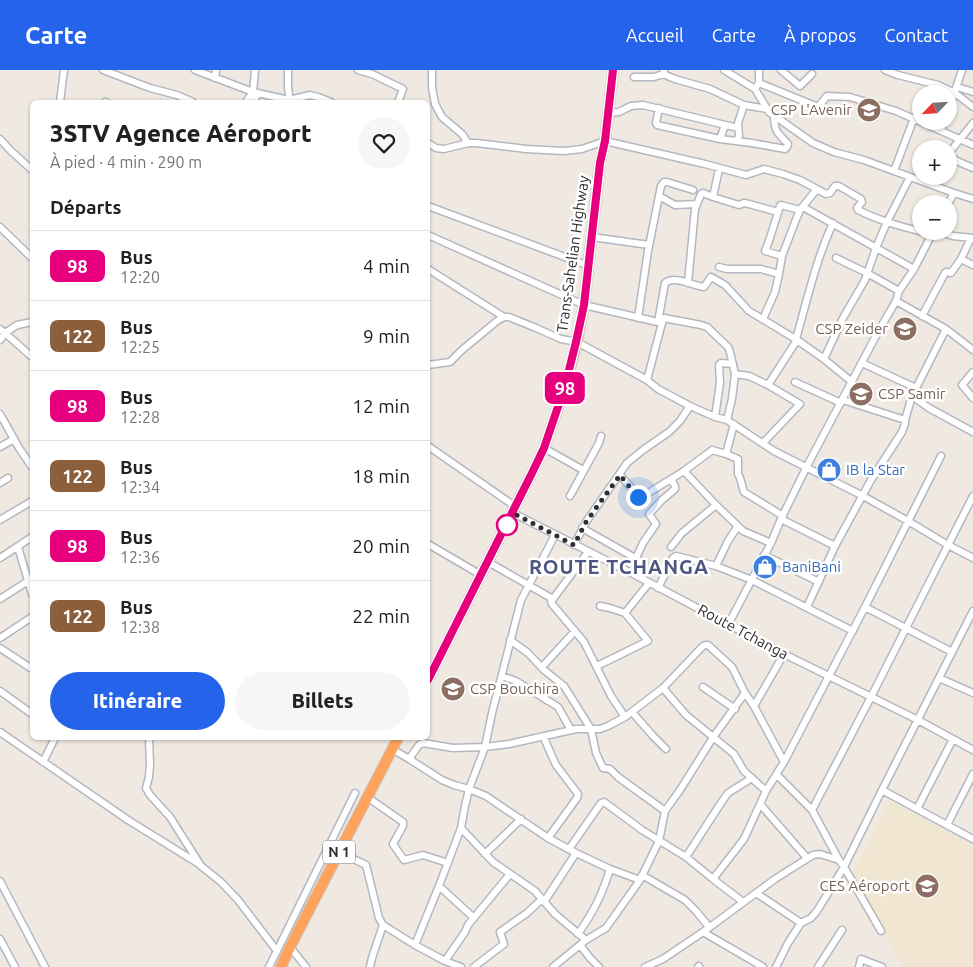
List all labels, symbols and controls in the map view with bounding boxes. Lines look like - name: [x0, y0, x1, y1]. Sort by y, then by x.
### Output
- text: Carte: [25, 22, 87, 49]
- text: Accueil: [626, 25, 684, 45]
- text: Carte: [712, 25, 756, 45]
- text: À propos: [784, 25, 856, 45]
- text: Contact: [884, 25, 948, 45]
- north arrow: [912, 85, 958, 130]
- map controls: [912, 85, 957, 240]
- school or university icon: CSP L'Avenir: [856, 97, 882, 123]
- place label: CSP L'Avenir: [771, 101, 852, 118]
- button: heart: [358, 117, 410, 169]
- text: 3STV Agence Aéroport: [50, 120, 312, 147]
- button: +: [912, 140, 957, 185]
- text: À pied · 4 min · 290 m: [50, 153, 202, 171]
- street label: Trans-Sahelian Highway: [553, 174, 592, 333]
- button: −: [912, 195, 957, 240]
- text: Départs: [50, 196, 121, 218]
- text: Bus: [120, 246, 153, 268]
- text: 4 min: [363, 255, 410, 277]
- text: 98: [67, 256, 88, 276]
- text: 12:20: [120, 268, 160, 286]
- text: Bus: [120, 316, 153, 338]
- school or university icon: CSP Zeider: [892, 316, 918, 342]
- place label: CSP Zeider: [815, 320, 888, 337]
- text: 9 min: [363, 325, 410, 347]
- text: 122: [62, 326, 93, 346]
- text: 12:25: [120, 338, 160, 356]
- line badge: 98: [542, 372, 588, 404]
- text: 98: [555, 378, 575, 398]
- school or university icon: CSP Samir: [848, 381, 874, 407]
- place label: CSP Samir: [878, 385, 946, 402]
- text: Bus: [120, 386, 153, 408]
- text: 12 min: [352, 395, 410, 417]
- text: 98: [67, 396, 88, 416]
- text: 12:28: [120, 408, 160, 426]
- text: Bus: [120, 456, 153, 478]
- shop icon: IB la Star: [816, 457, 842, 483]
- place label: IB la Star: [846, 461, 905, 478]
- text: 18 min: [352, 465, 410, 487]
- text: 122: [62, 466, 93, 486]
- text: 12:34: [120, 478, 160, 496]
- your location: [626, 485, 651, 510]
- unlabelled marker: [496, 514, 518, 536]
- text: Bus: [120, 526, 153, 548]
- text: 20 min: [352, 535, 410, 557]
- text: 98: [67, 536, 88, 556]
- text: 12:36: [120, 548, 160, 566]
- shop icon: BaniBani: [752, 554, 778, 580]
- district label: ROUTE TCHANGA: [529, 555, 709, 578]
- place label: BaniBani: [782, 558, 841, 575]
- text: Bus: [120, 596, 153, 618]
- street label: Route Tchanga: [695, 601, 791, 663]
- text: 22 min: [352, 605, 410, 627]
- text: 122: [62, 606, 93, 626]
- text: 12:38: [120, 618, 160, 636]
- button: Itinéraire: [50, 672, 225, 730]
- button: Billets: [235, 672, 410, 730]
- school or university icon: CSP Bouchira: [440, 676, 466, 702]
- place label: CSP Bouchira: [470, 680, 559, 697]
- road number: N 1: [323, 840, 355, 864]
- school or university icon: CES Aéroport: [914, 873, 940, 899]
- place label: CES Aéroport: [820, 877, 910, 894]

